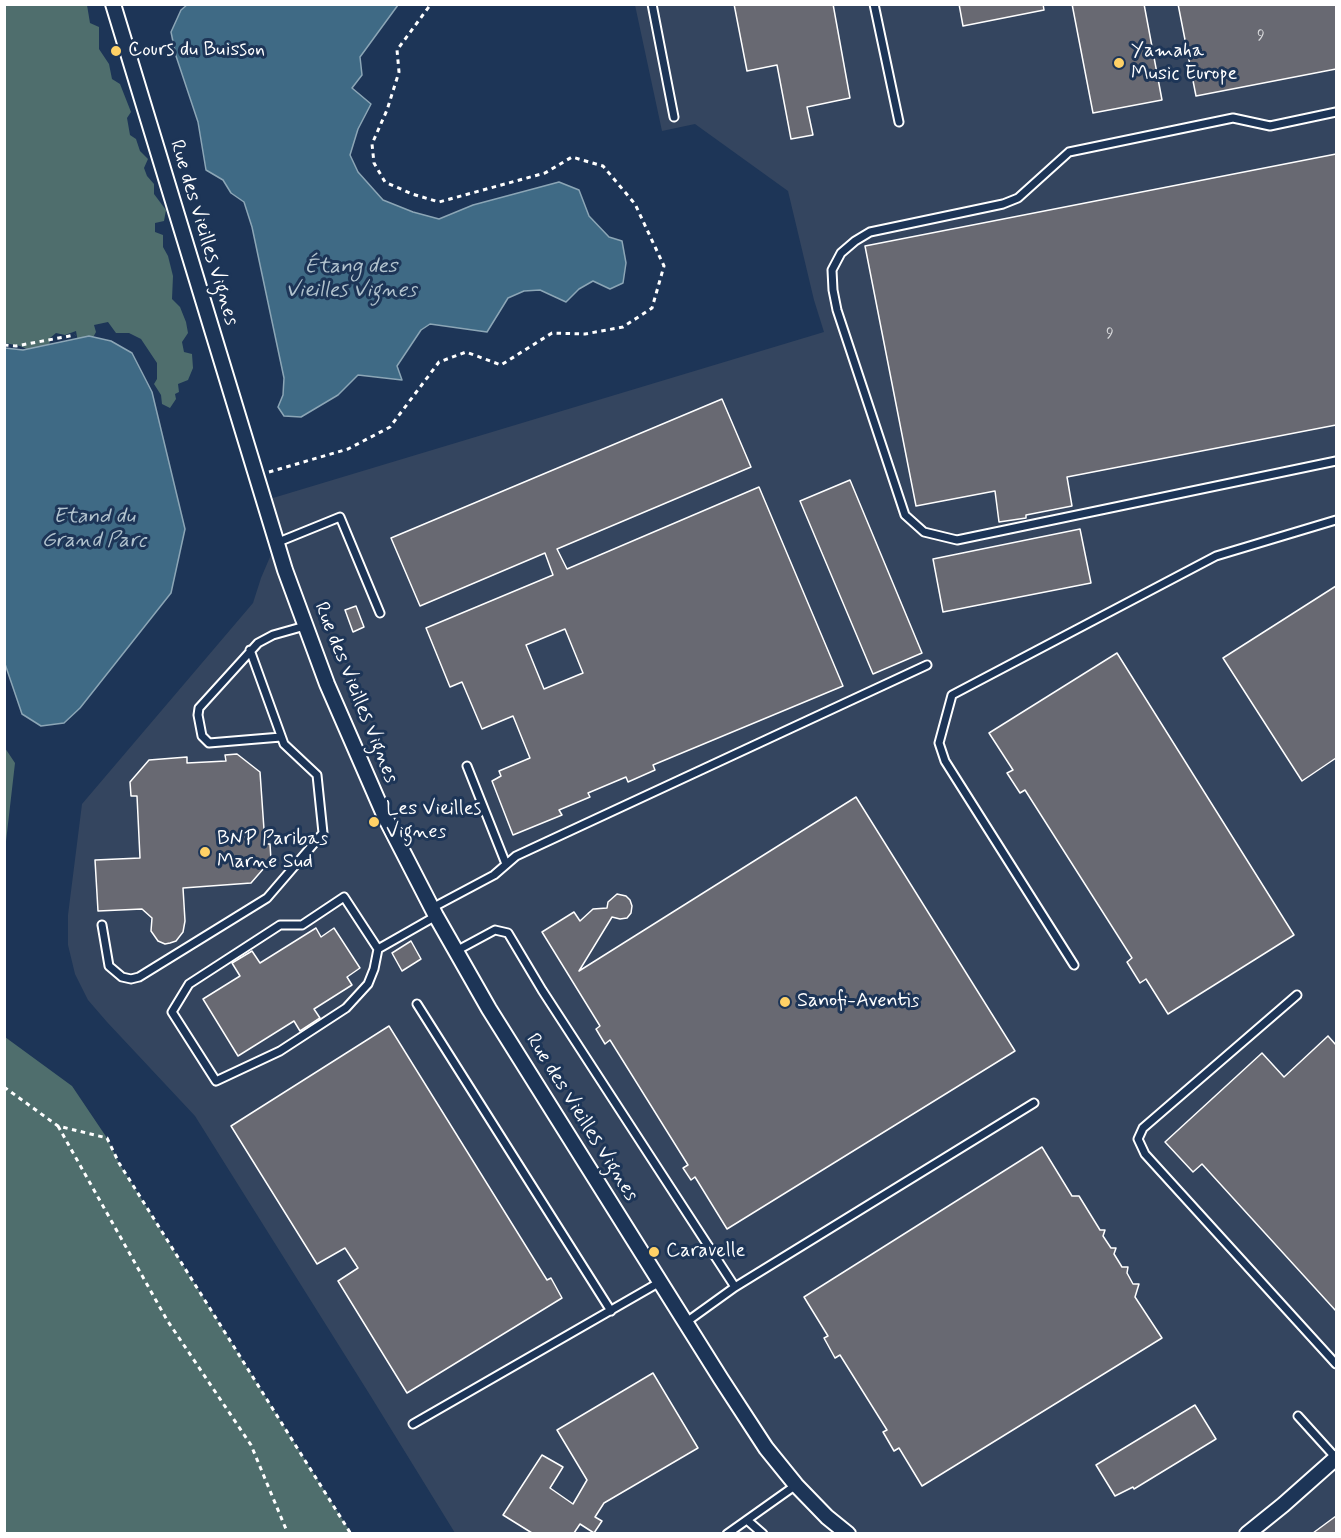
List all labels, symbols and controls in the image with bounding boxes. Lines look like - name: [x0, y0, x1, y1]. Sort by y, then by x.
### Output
- house number: 9: [1257, 27, 1265, 47]
- place label: Cours du Buisson: [128, 39, 265, 63]
- place label: Yamaha Music Europe: [1131, 40, 1237, 87]
- marker: Cours du Buisson: [109, 44, 123, 58]
- marker: Yamaha Music Europe: [1112, 56, 1126, 70]
- street label: Rue des Vieilles Vignes: [163, 137, 243, 329]
- water label: Étang des Vieilles Vignes: [286, 255, 416, 305]
- house number: 9: [1106, 325, 1114, 345]
- water label: Etand du Grand Parc: [42, 505, 146, 555]
- street label: Rue des Vieilles Vignes: [308, 599, 402, 787]
- place label: Les Vieilles Vignes: [386, 798, 481, 845]
- marker: Les Vieilles Vignes: [367, 815, 381, 829]
- place label: BNP Paribas Marne Sud: [217, 828, 328, 875]
- marker: BNP Paribas Marne Sud: [198, 845, 212, 859]
- place label: Sanofi-Aventis: [797, 990, 919, 1014]
- marker: Sanofi-Aventis: [778, 995, 792, 1009]
- street label: Rue des Vieilles Vignes: [520, 1030, 642, 1206]
- place label: Caravelle: [666, 1240, 745, 1264]
- marker: Caravelle: [647, 1245, 661, 1259]

